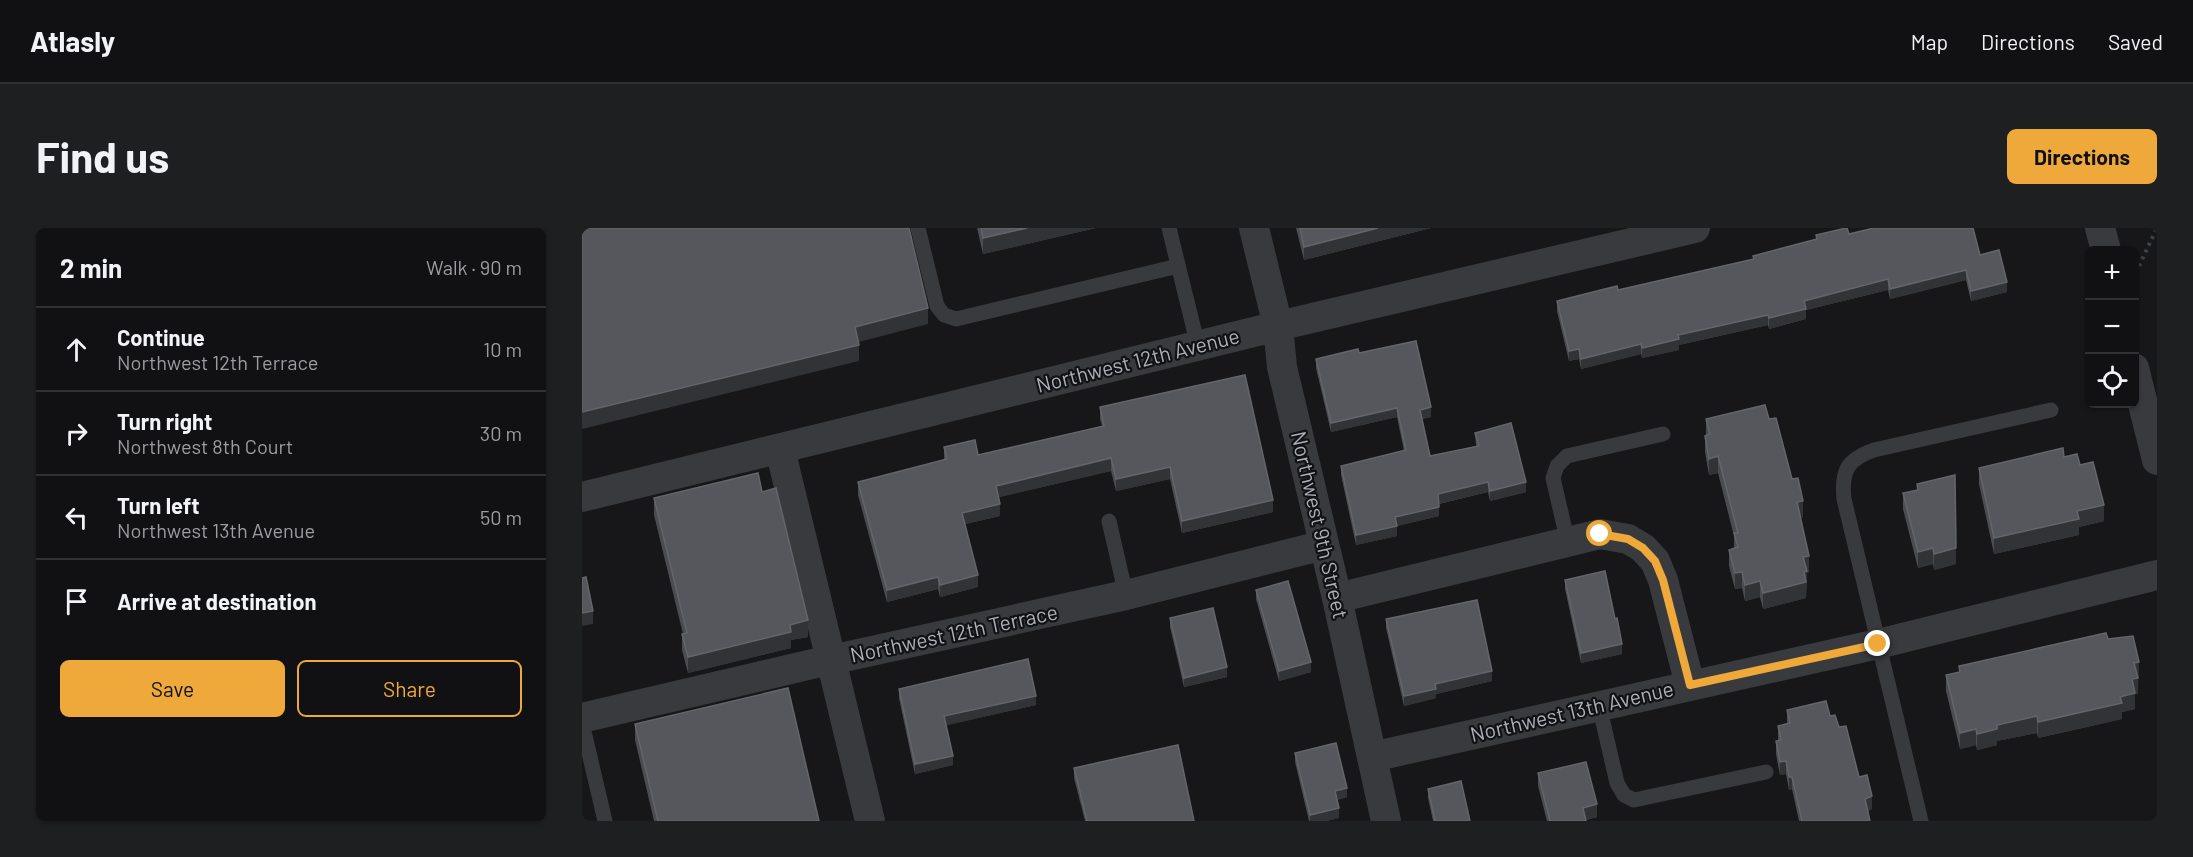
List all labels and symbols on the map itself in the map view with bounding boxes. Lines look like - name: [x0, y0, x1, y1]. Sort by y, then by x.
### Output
- street label: Northwest 12th Avenue: [1033, 322, 1242, 397]
- street label: Northwest 9th Street: [1287, 429, 1354, 621]
- route start: [1586, 520, 1612, 546]
- street label: Northwest 12th Terrace: [848, 598, 1060, 667]
- route end: [1864, 630, 1890, 656]
- street label: Northwest 13th Avenue: [1467, 675, 1676, 746]

